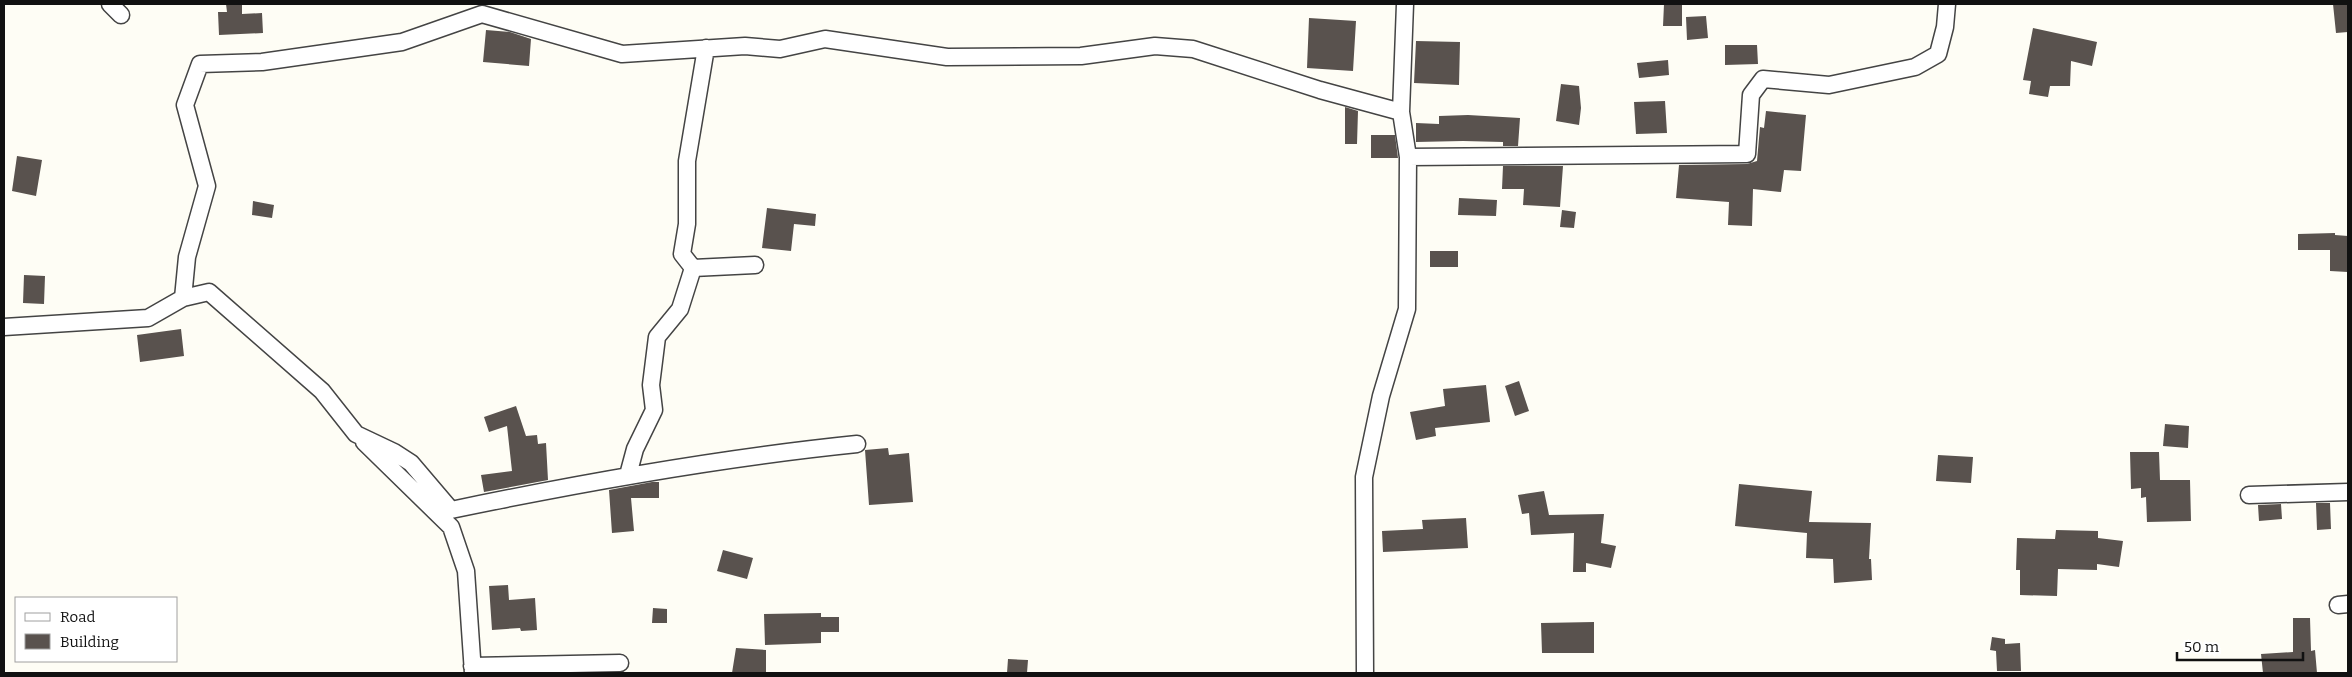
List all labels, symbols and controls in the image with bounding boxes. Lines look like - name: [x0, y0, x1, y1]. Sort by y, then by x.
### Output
- legend: [15, 597, 178, 662]
- text: Road: [60, 608, 95, 626]
- scale bar: [2177, 630, 2303, 662]
- text: Building: [60, 633, 119, 651]
- text: 50 m: [2184, 638, 2220, 656]

